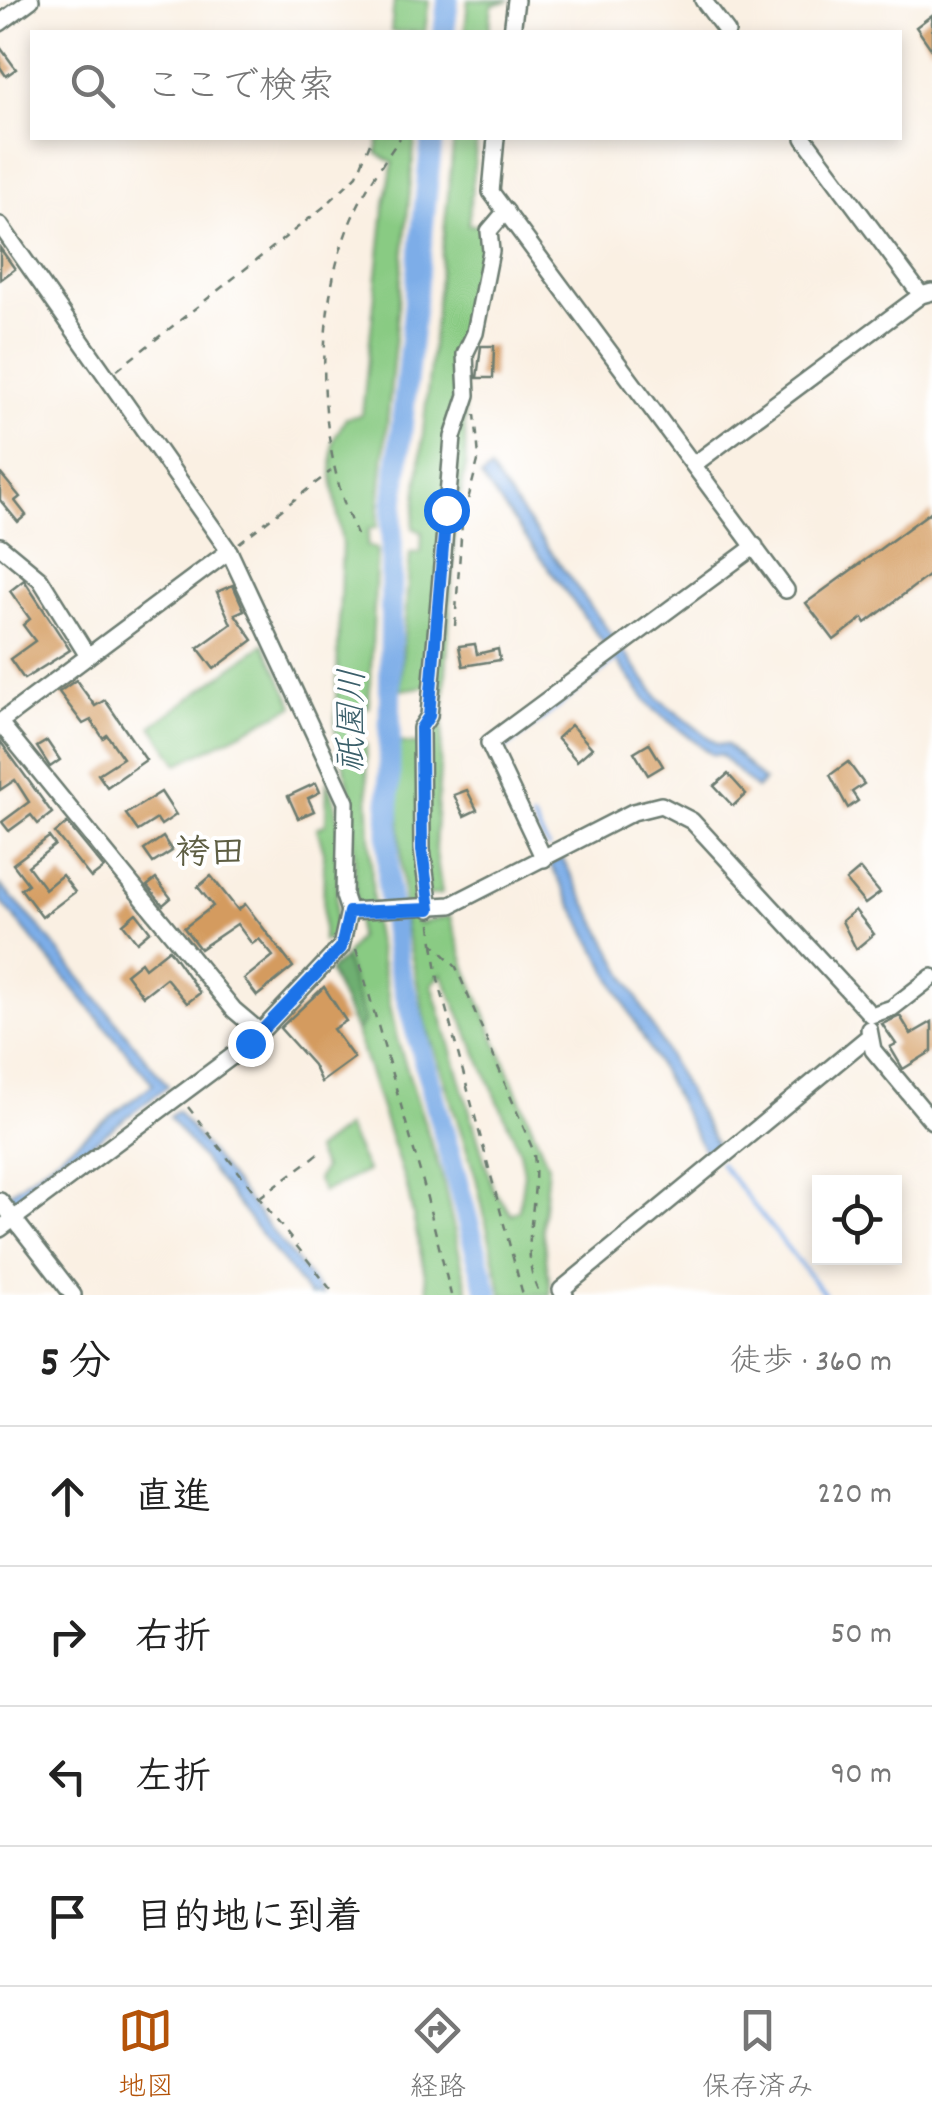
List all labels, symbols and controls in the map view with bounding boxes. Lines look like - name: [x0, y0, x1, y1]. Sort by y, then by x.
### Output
- search box: [30, 30, 902, 140]
- icon: search: [65, 58, 120, 113]
- text: ここで検索: [145, 62, 335, 117]
- route start: [424, 488, 470, 534]
- water label: 祇園川: [329, 668, 381, 774]
- district label: 袴田: [175, 831, 245, 881]
- route end: [228, 1021, 274, 1067]
- map controls: [812, 1175, 902, 1265]
- button: locate: [812, 1175, 902, 1265]
- text: 5 分: [40, 1336, 111, 1396]
- text: 徒歩 · 360 m: [729, 1341, 892, 1387]
- icon: ahead: [40, 1469, 95, 1524]
- text: 直進: [135, 1473, 211, 1528]
- text: 220 m: [817, 1473, 892, 1519]
- icon: right: [40, 1609, 95, 1664]
- text: 右折: [135, 1613, 211, 1668]
- text: 50 m: [830, 1613, 892, 1659]
- icon: left: [40, 1749, 95, 1804]
- text: 左折: [135, 1753, 211, 1808]
- text: 90 m: [831, 1753, 892, 1799]
- icon: arrive: [40, 1889, 95, 1944]
- text: 目的地に到着: [135, 1893, 363, 1948]
- tab: 地図: [118, 2003, 174, 2110]
- tab: 経路: [410, 2003, 466, 2110]
- tab: 保存済み: [702, 2003, 814, 2110]

